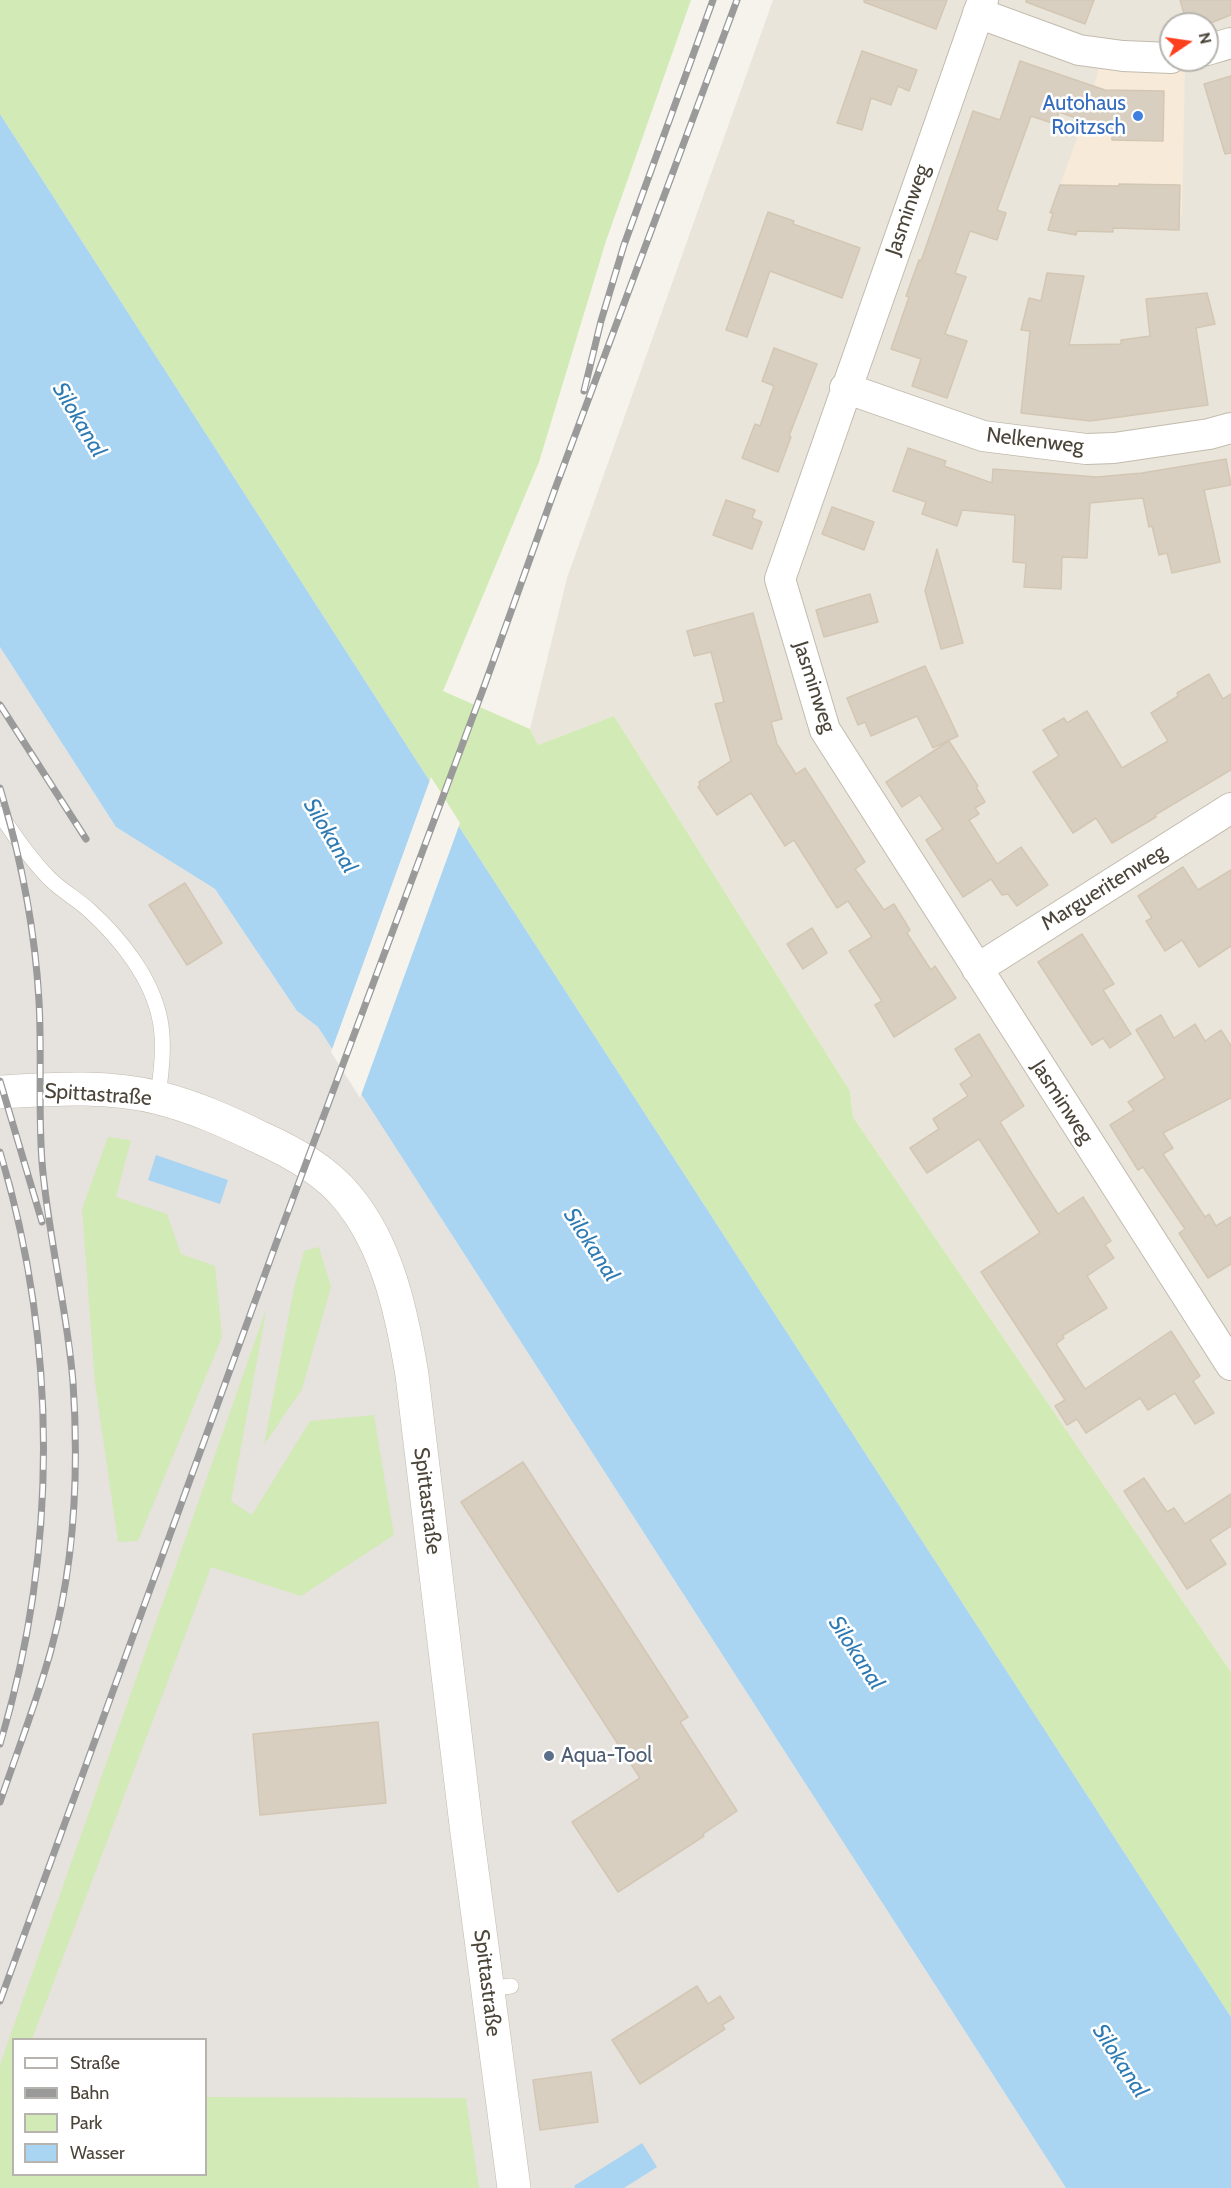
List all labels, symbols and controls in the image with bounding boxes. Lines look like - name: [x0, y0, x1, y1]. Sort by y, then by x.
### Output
- north arrow: [1159, 12, 1219, 72]
- text: N: [1195, 31, 1216, 46]
- place label: Autohaus Roitzsch: [1043, 91, 1126, 141]
- marker: Autohaus Roitzsch: [1131, 109, 1145, 123]
- street label: Jasminweg: [881, 161, 935, 259]
- water label: Silokanal: [46, 378, 112, 462]
- street label: Nelkenweg: [985, 423, 1085, 459]
- street label: Jasminweg: [787, 638, 841, 736]
- water label: Silokanal: [297, 794, 363, 878]
- street label: Margueritenweg: [1037, 840, 1171, 936]
- street label: Jasminweg: [1026, 1055, 1098, 1149]
- street label: Spittastraße: [43, 1079, 153, 1111]
- water label: Silokanal: [557, 1203, 625, 1287]
- street label: Spittastraße: [408, 1446, 446, 1556]
- water label: Silokanal: [822, 1611, 890, 1695]
- place label: Aqua-Tool: [561, 1743, 652, 1769]
- marker: Aqua-Tool: [542, 1749, 556, 1763]
- street label: Spittastraße: [468, 1928, 506, 2038]
- water label: Silokanal: [1086, 2019, 1154, 2103]
- legend: [12, 2038, 207, 2176]
- text: Straße: [70, 2052, 120, 2074]
- text: Bahn: [70, 2082, 109, 2104]
- text: Park: [70, 2112, 102, 2134]
- text: Wasser: [70, 2142, 125, 2164]

